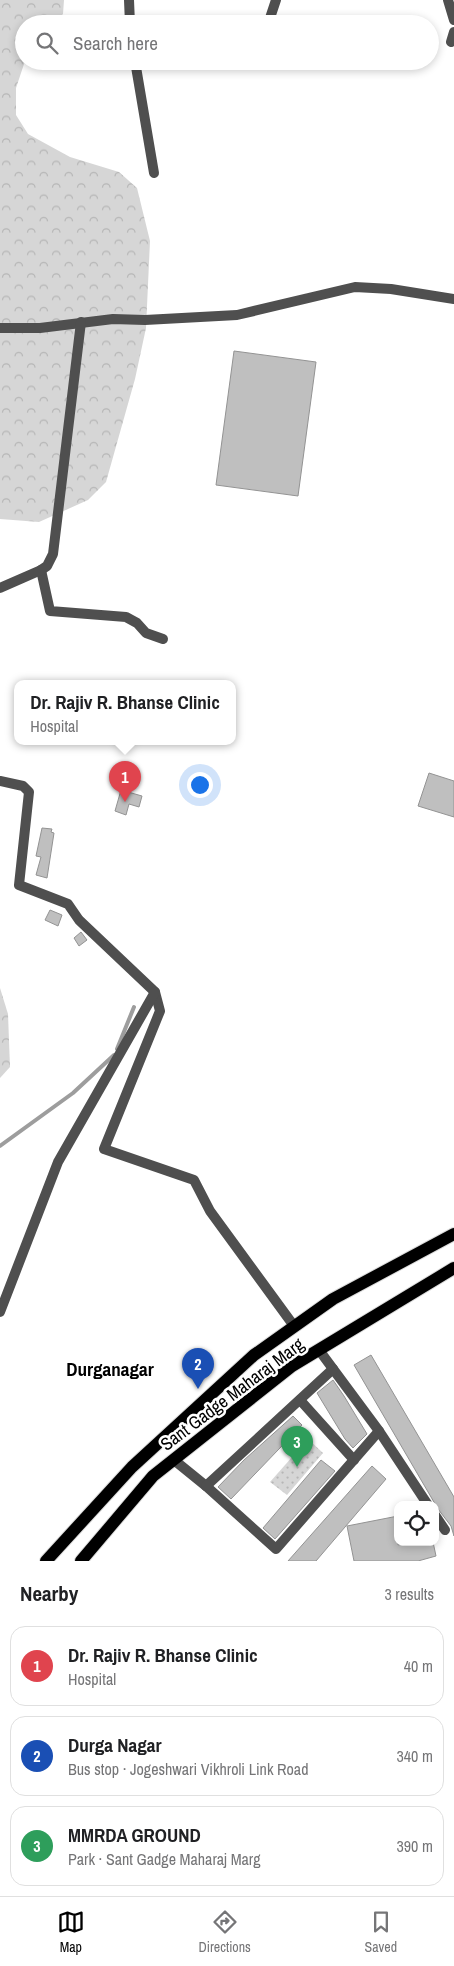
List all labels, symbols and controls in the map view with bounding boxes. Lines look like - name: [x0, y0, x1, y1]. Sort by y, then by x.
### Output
- search box: [15, 15, 439, 70]
- icon: search: [33, 29, 61, 57]
- text: Search here: [73, 30, 158, 56]
- popup: [14, 680, 236, 745]
- text: Dr. Rajiv R. Bhanse Clinic: [30, 689, 220, 715]
- text: Hospital: [30, 715, 78, 737]
- pin: 1: [109, 761, 141, 802]
- your location: [187, 772, 213, 798]
- street label: Sant Gadge Maharaj Marg: [155, 1331, 310, 1456]
- pin: 2: [182, 1348, 214, 1389]
- district label: Durganagar: [66, 1356, 154, 1382]
- pin: 3: [281, 1426, 313, 1467]
- map controls: [394, 1501, 439, 1546]
- button: locate: [394, 1501, 439, 1546]
- text: Nearby: [20, 1579, 78, 1608]
- text: 3 results: [384, 1583, 434, 1605]
- text: Dr. Rajiv R. Bhanse Clinic: [68, 1642, 258, 1668]
- text: 1: [33, 1655, 41, 1677]
- text: 40 m: [404, 1655, 433, 1677]
- text: Hospital: [68, 1668, 116, 1690]
- text: Durga Nagar: [68, 1732, 162, 1758]
- text: 2: [33, 1745, 41, 1767]
- text: 340 m: [397, 1745, 433, 1767]
- text: Bus stop · Jogeshwari Vikhroli Link Road: [68, 1758, 308, 1780]
- text: MMRDA GROUND: [68, 1822, 201, 1848]
- text: 3: [33, 1835, 41, 1857]
- text: 390 m: [397, 1835, 433, 1857]
- text: Park · Sant Gadge Maharaj Marg: [68, 1848, 261, 1870]
- tab: Map: [57, 1908, 85, 1956]
- tab: Directions: [199, 1908, 251, 1956]
- tab: Saved: [365, 1908, 397, 1956]

